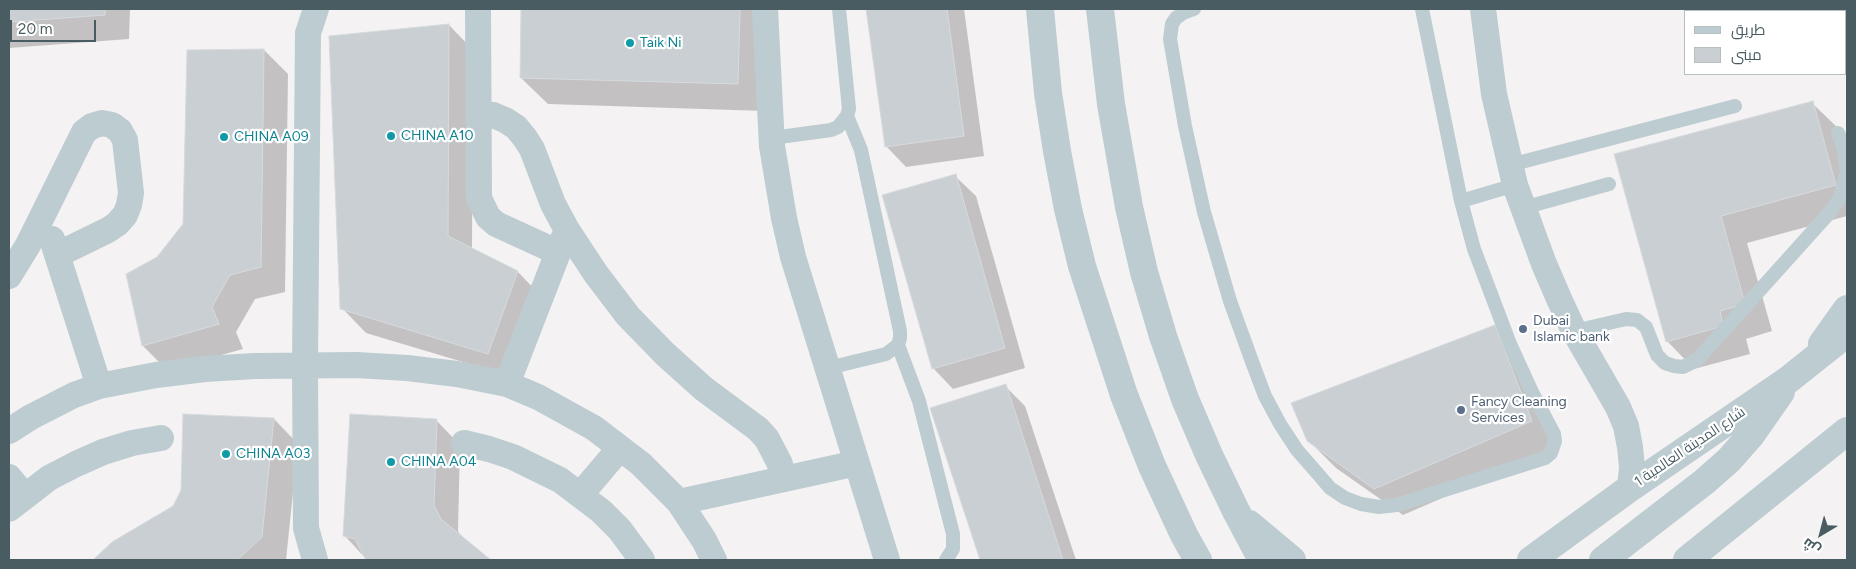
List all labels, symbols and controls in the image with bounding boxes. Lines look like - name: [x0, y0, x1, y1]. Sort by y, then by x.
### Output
- scale bar: [12, 10, 99, 42]
- legend: [1684, 10, 1846, 75]
- text: 20 m: [18, 20, 52, 38]
- text: طريق: [1731, 21, 1765, 39]
- place label: Taik Ni: [640, 35, 682, 51]
- marker: Taik Ni: [624, 37, 636, 49]
- text: مبنى: [1731, 46, 1762, 64]
- place label: CHINA A10: [401, 128, 473, 144]
- place label: CHINA A09: [234, 129, 309, 145]
- marker: CHINA A10: [385, 130, 397, 142]
- marker: CHINA A09: [218, 131, 230, 143]
- place label: Dubai Islamic bank: [1533, 313, 1610, 346]
- marker: Dubai Islamic bank: [1517, 323, 1529, 335]
- place label: Fancy Cleaning Services: [1471, 394, 1567, 427]
- marker: Fancy Cleaning Services: [1455, 404, 1467, 416]
- street label: شارع المدينة العالمية 1: [1631, 404, 1749, 490]
- place label: CHINA A03: [236, 446, 310, 462]
- marker: CHINA A03: [220, 448, 232, 460]
- place label: CHINA A04: [401, 454, 476, 470]
- marker: CHINA A04: [385, 456, 397, 468]
- north arrow: [1796, 509, 1846, 559]
- text: ش: [1799, 534, 1824, 559]

